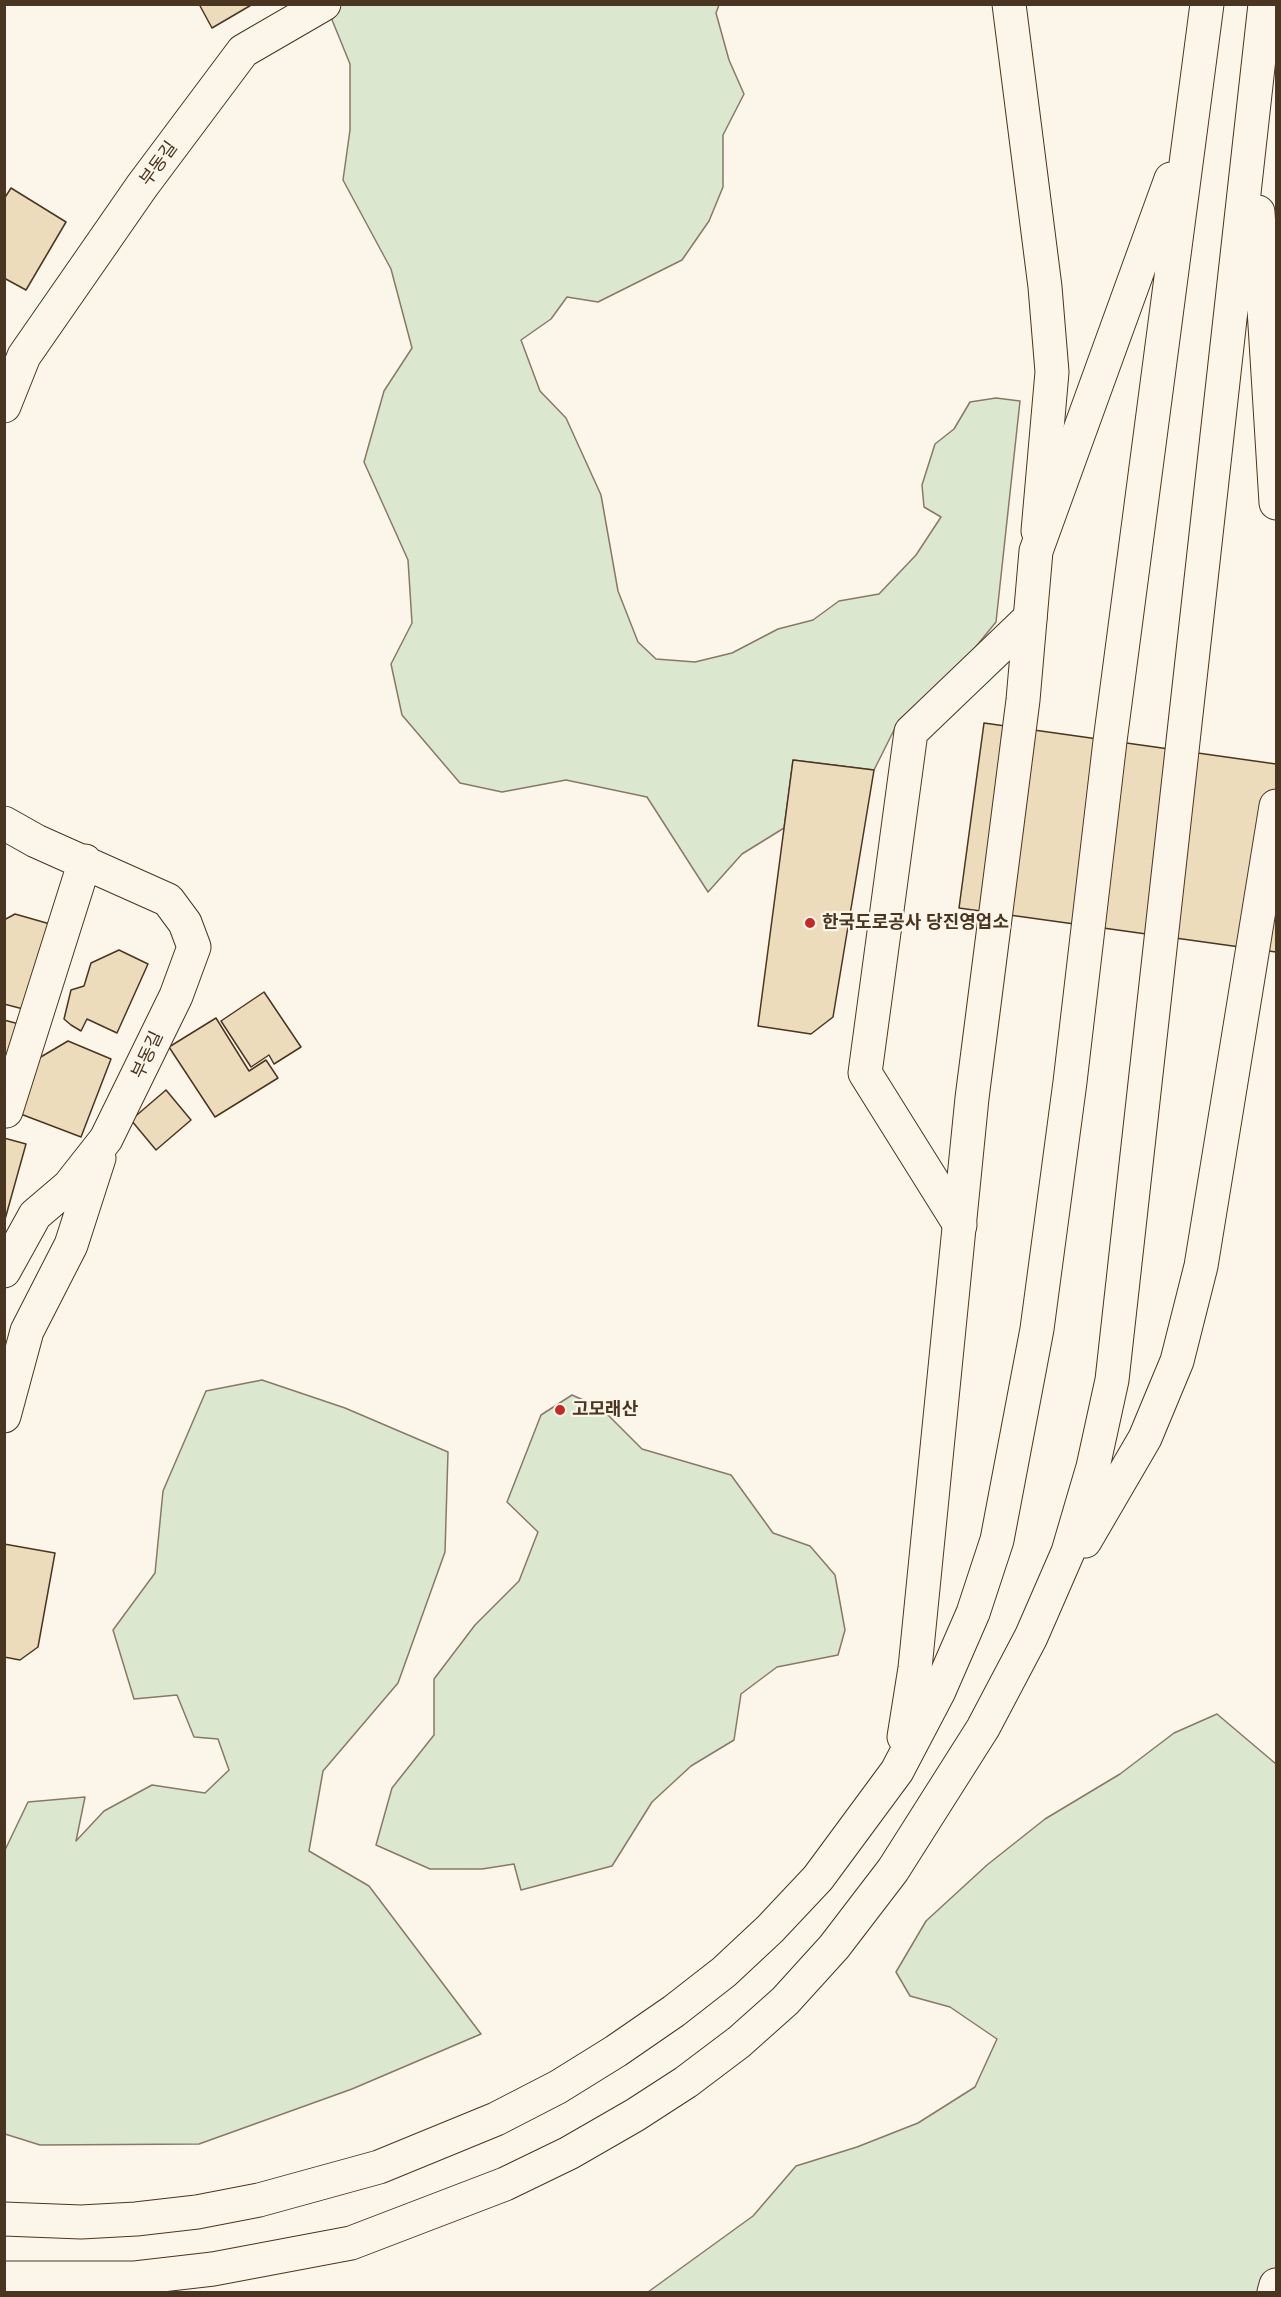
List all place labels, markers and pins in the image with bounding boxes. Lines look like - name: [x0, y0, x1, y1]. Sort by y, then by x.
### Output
- place label: 한국도로공사 당진영업소: [822, 912, 1009, 934]
- marker: 한국도로공사 당진영업소: [803, 916, 817, 930]
- place label: 고모래산: [572, 1399, 638, 1421]
- marker: 고모래산: [553, 1403, 567, 1417]

